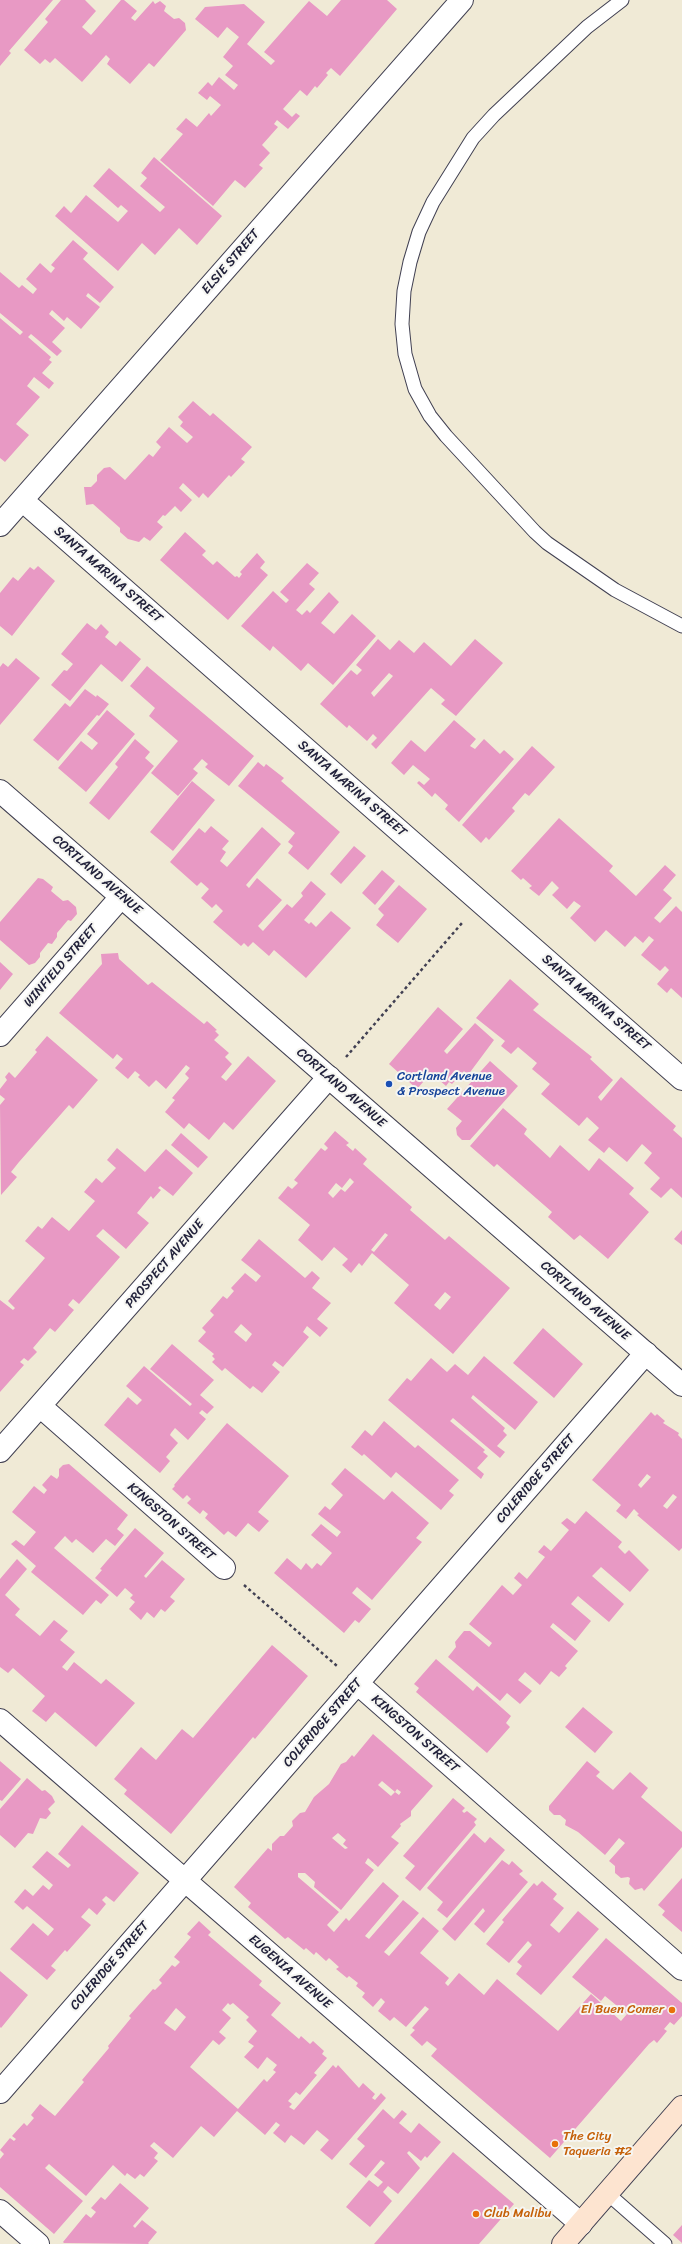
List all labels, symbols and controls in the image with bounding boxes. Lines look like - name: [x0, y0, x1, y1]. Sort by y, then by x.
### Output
- street label: ELSIE STREET: [199, 227, 263, 297]
- street label: SANTA MARINA STREET: [50, 524, 166, 626]
- street label: SANTA MARINA STREET: [294, 738, 410, 840]
- street label: CORTLAND AVENUE: [49, 832, 145, 918]
- street label: WINFIELD STREET: [21, 922, 101, 1010]
- street label: SANTA MARINA STREET: [538, 952, 654, 1054]
- street label: CORTLAND AVENUE: [293, 1045, 389, 1131]
- place label: Cortland Avenue & Prospect Avenue: [397, 1069, 505, 1100]
- marker: Cortland Avenue & Prospect Avenue: [384, 1079, 394, 1089]
- street label: PROSPECT AVENUE: [122, 1217, 208, 1311]
- street label: CORTLAND AVENUE: [537, 1258, 633, 1344]
- street label: COLERIDGE STREET: [493, 1431, 579, 1527]
- street label: KINGSTON STREET: [124, 1480, 218, 1564]
- street label: COLERIDGE STREET: [280, 1675, 366, 1771]
- street label: KINGSTON STREET: [368, 1692, 462, 1776]
- street label: COLERIDGE STREET: [67, 1918, 153, 2014]
- street label: EUGENIA AVENUE: [245, 1932, 335, 2012]
- place label: El Buen Comer: [581, 2002, 664, 2018]
- marker: El Buen Comer: [667, 2005, 677, 2015]
- place label: The City Taqueria #2: [563, 2129, 632, 2160]
- marker: The City Taqueria #2: [550, 2139, 560, 2149]
- place label: Club Malibu: [484, 2206, 551, 2222]
- marker: Club Malibu: [471, 2209, 481, 2219]

